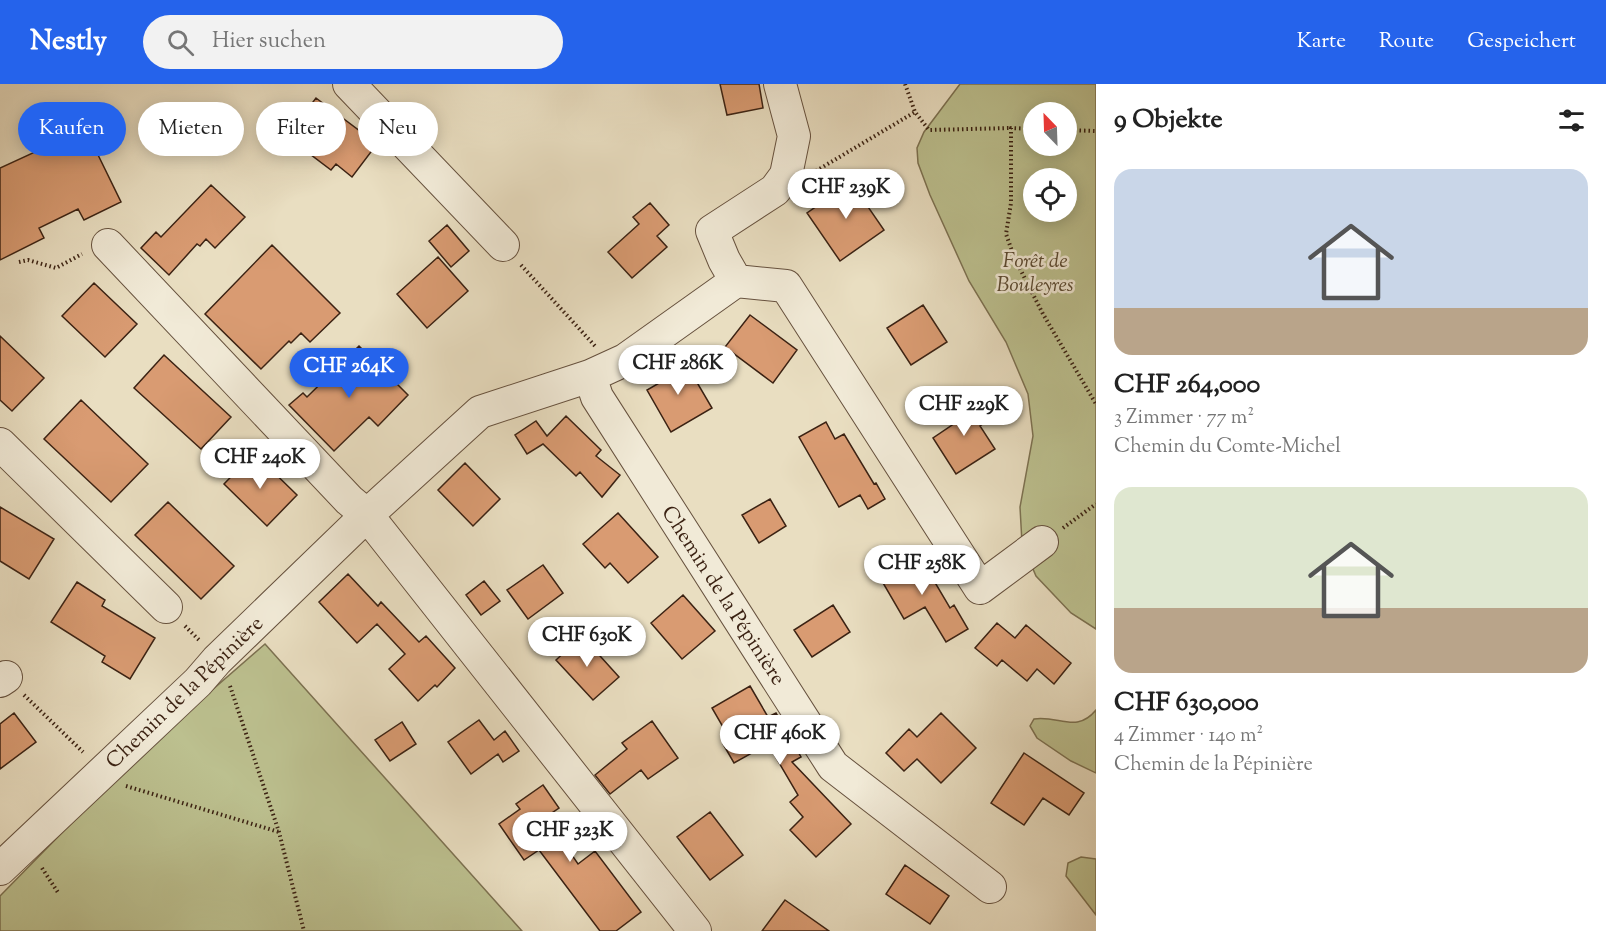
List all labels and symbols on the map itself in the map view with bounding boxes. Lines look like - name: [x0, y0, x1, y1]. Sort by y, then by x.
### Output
- north arrow: [1023, 102, 1077, 156]
- pin: CHF 239K: [784, 169, 908, 220]
- park label: Forêt de Bouleyres: [996, 247, 1074, 301]
- pin: CHF 286K: [616, 345, 740, 396]
- pin: CHF 264K: [287, 348, 411, 399]
- pin: CHF 229K: [902, 386, 1026, 437]
- pin: CHF 240K: [198, 439, 322, 490]
- street label: Chemin de la Pépinière: [653, 500, 792, 692]
- pin: CHF 258K: [860, 545, 984, 596]
- street label: Chemin de la Pépinière: [100, 610, 271, 777]
- pin: CHF 630K: [525, 617, 649, 668]
- pin: CHF 460K: [718, 715, 842, 766]
- pin: CHF 323K: [508, 812, 632, 863]

